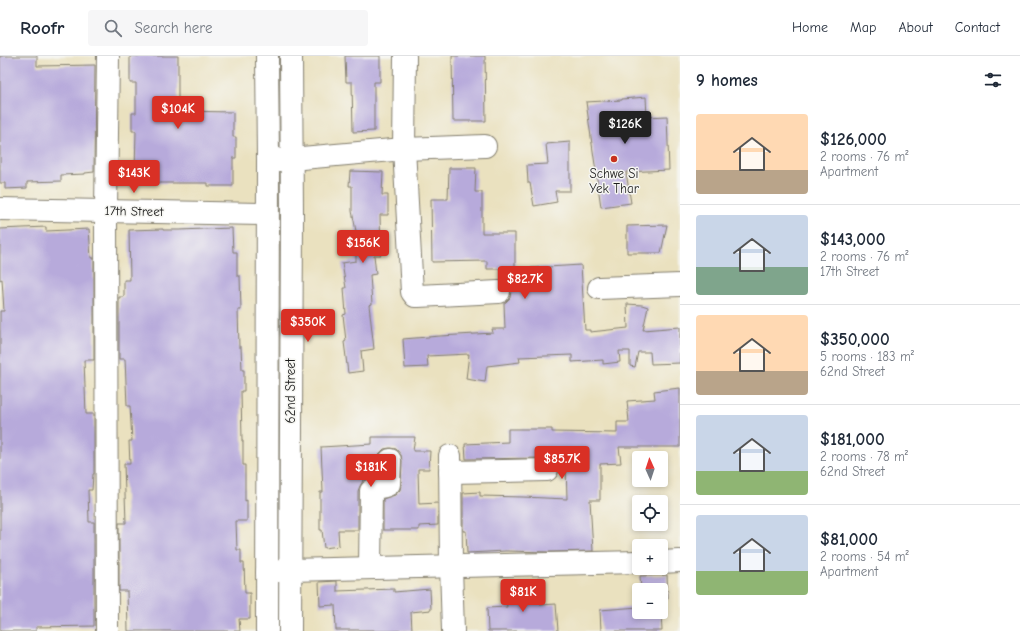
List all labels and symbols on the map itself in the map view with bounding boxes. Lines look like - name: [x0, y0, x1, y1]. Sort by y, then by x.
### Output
- pin: $104K: [150, 96, 206, 130]
- pin: $126K: [597, 111, 653, 145]
- marker: Schwe Si Yek Thar: [609, 154, 619, 164]
- pin: $143K: [106, 160, 162, 194]
- place label: Schwe Si Yek Thar: [589, 166, 640, 196]
- street label: 17th Street: [104, 203, 165, 219]
- pin: $156K: [335, 230, 391, 264]
- pin: $82.7K: [492, 266, 558, 300]
- pin: $350K: [280, 309, 336, 343]
- street label: 62nd Street: [283, 357, 298, 423]
- pin: $85.7K: [529, 446, 595, 480]
- north arrow: [632, 451, 668, 487]
- pin: $181K: [343, 454, 399, 488]
- pin: $81K: [499, 579, 547, 613]

